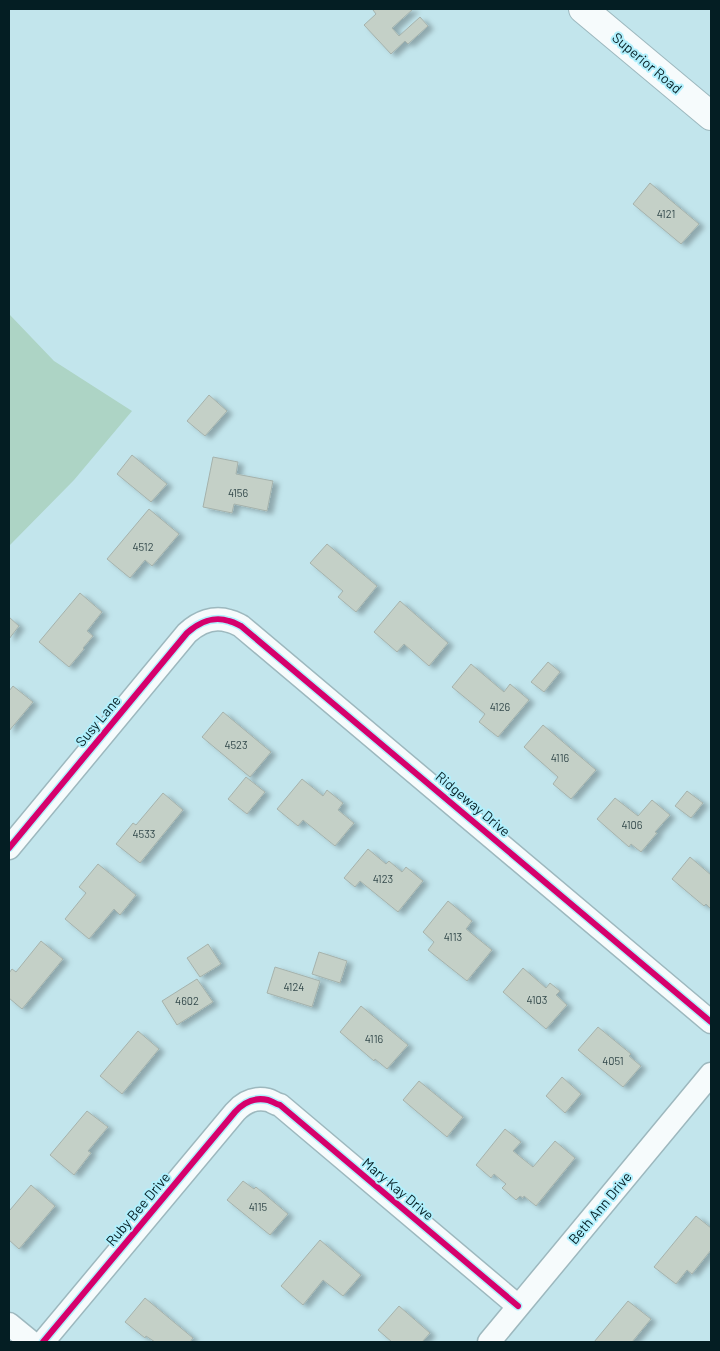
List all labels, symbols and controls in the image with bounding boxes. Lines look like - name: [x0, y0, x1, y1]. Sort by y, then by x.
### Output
- street label: Superior Road: [609, 28, 686, 97]
- house number: 4121: [657, 207, 675, 220]
- house number: 4156: [228, 486, 248, 499]
- house number: 4512: [132, 540, 154, 553]
- street label: Susy Lane: [71, 692, 124, 750]
- house number: 4126: [490, 700, 511, 713]
- house number: 4523: [224, 738, 248, 751]
- house number: 4116: [551, 751, 570, 764]
- street label: Ridgeway Drive: [433, 768, 514, 840]
- house number: 4106: [622, 818, 643, 831]
- house number: 4533: [132, 827, 156, 840]
- house number: 4123: [373, 872, 393, 885]
- house number: 4113: [444, 930, 462, 943]
- house number: 4124: [284, 980, 304, 993]
- house number: 4103: [527, 993, 547, 1006]
- house number: 4602: [175, 994, 199, 1007]
- house number: 4116: [365, 1032, 384, 1045]
- house number: 4051: [602, 1054, 624, 1067]
- street label: Mary Kay Drive: [359, 1154, 437, 1223]
- street label: Beth Ann Drive: [564, 1168, 635, 1247]
- street label: Ruby Bee Drive: [102, 1169, 173, 1249]
- house number: 4115: [249, 1200, 268, 1213]

